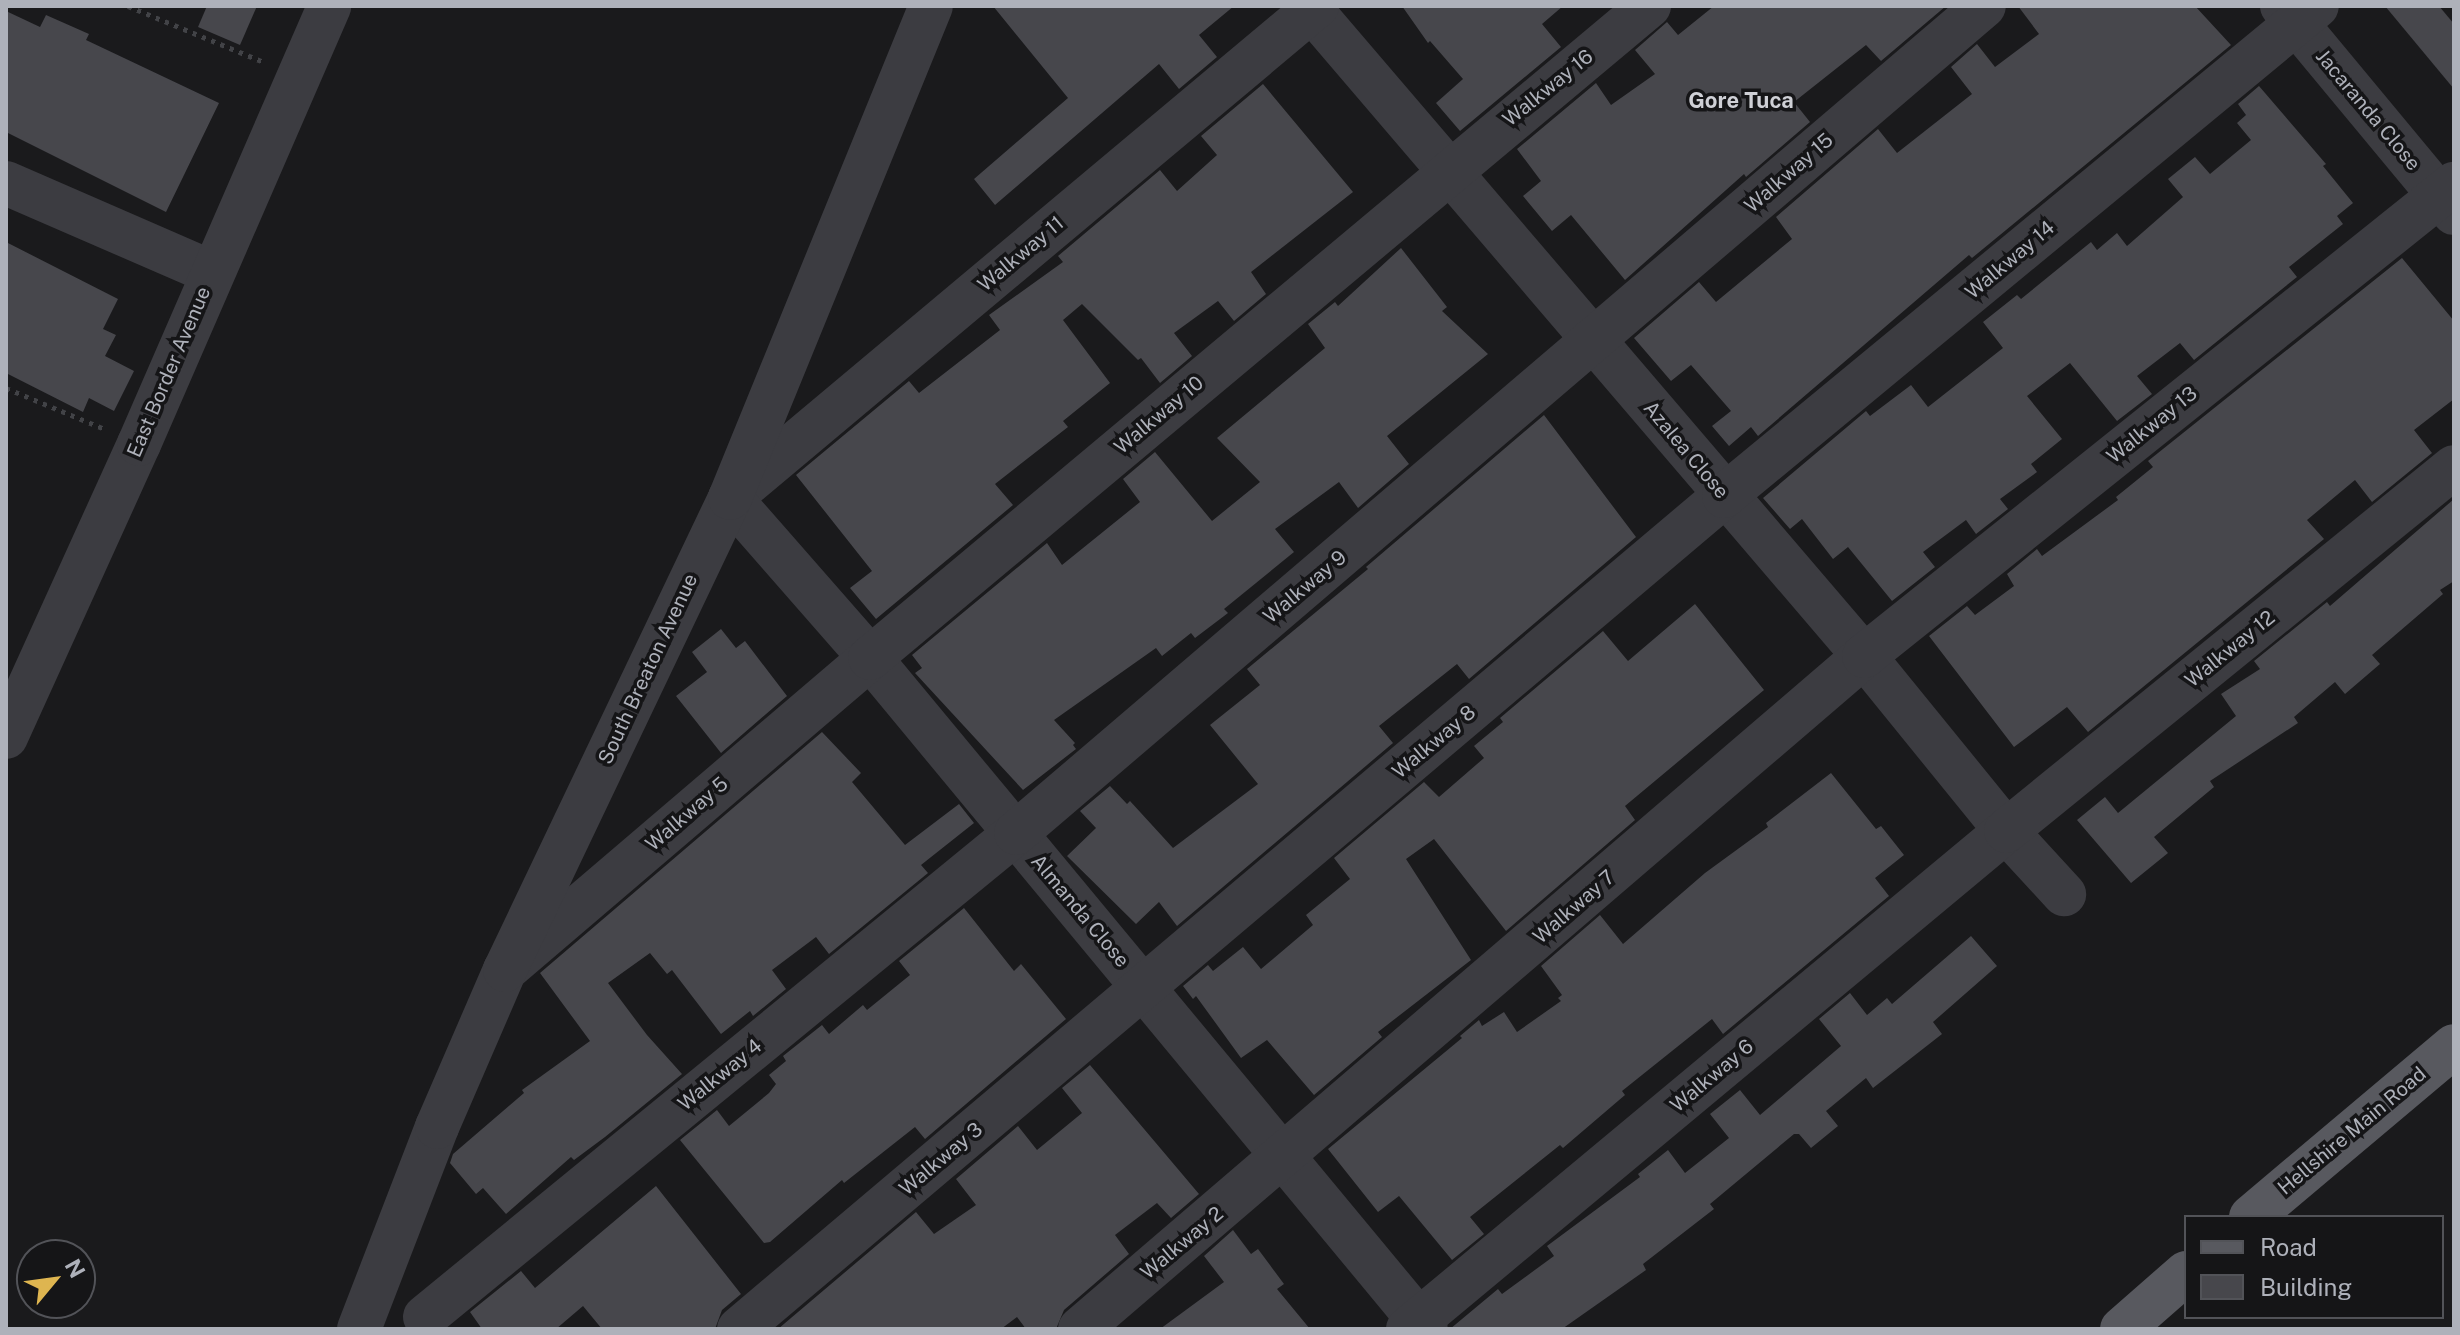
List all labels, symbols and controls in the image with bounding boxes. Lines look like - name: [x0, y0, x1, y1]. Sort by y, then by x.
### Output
- street label: Walkway 16: [1498, 44, 1598, 132]
- street label: Jacaranda Close: [2310, 45, 2426, 175]
- district label: Gore Tuca: [1688, 88, 1794, 114]
- street label: Walkway 15: [1740, 128, 1838, 218]
- street label: Walkway 11: [973, 211, 1069, 297]
- street label: Walkway 14: [1961, 216, 2059, 304]
- street label: East Border Avenue: [122, 283, 216, 461]
- street label: Walkway 10: [1110, 371, 1208, 459]
- street label: Walkway 13: [2102, 381, 2202, 469]
- street label: Azalea Close: [1638, 396, 1734, 504]
- street label: Walkway 9: [1259, 545, 1351, 629]
- street label: South Breaton Avenue: [593, 570, 703, 768]
- street label: Walkway 12: [2180, 606, 2280, 692]
- street label: Walkway 8: [1387, 700, 1481, 784]
- street label: Walkway 5: [641, 772, 733, 856]
- street label: Almanda Close: [1026, 850, 1134, 972]
- street label: Walkway 7: [1528, 865, 1620, 949]
- street label: Walkway 4: [673, 1034, 767, 1116]
- street label: Walkway 6: [1666, 1034, 1758, 1118]
- street label: Hellshire Main Road: [2273, 1062, 2431, 1200]
- street label: Walkway 3: [895, 1117, 987, 1201]
- street label: Walkway 2: [1136, 1202, 1228, 1284]
- legend: [2184, 1215, 2444, 1319]
- text: Road: [2260, 1233, 2317, 1261]
- north arrow: [16, 1239, 96, 1319]
- text: N: [60, 1255, 91, 1282]
- text: Building: [2260, 1273, 2352, 1301]

